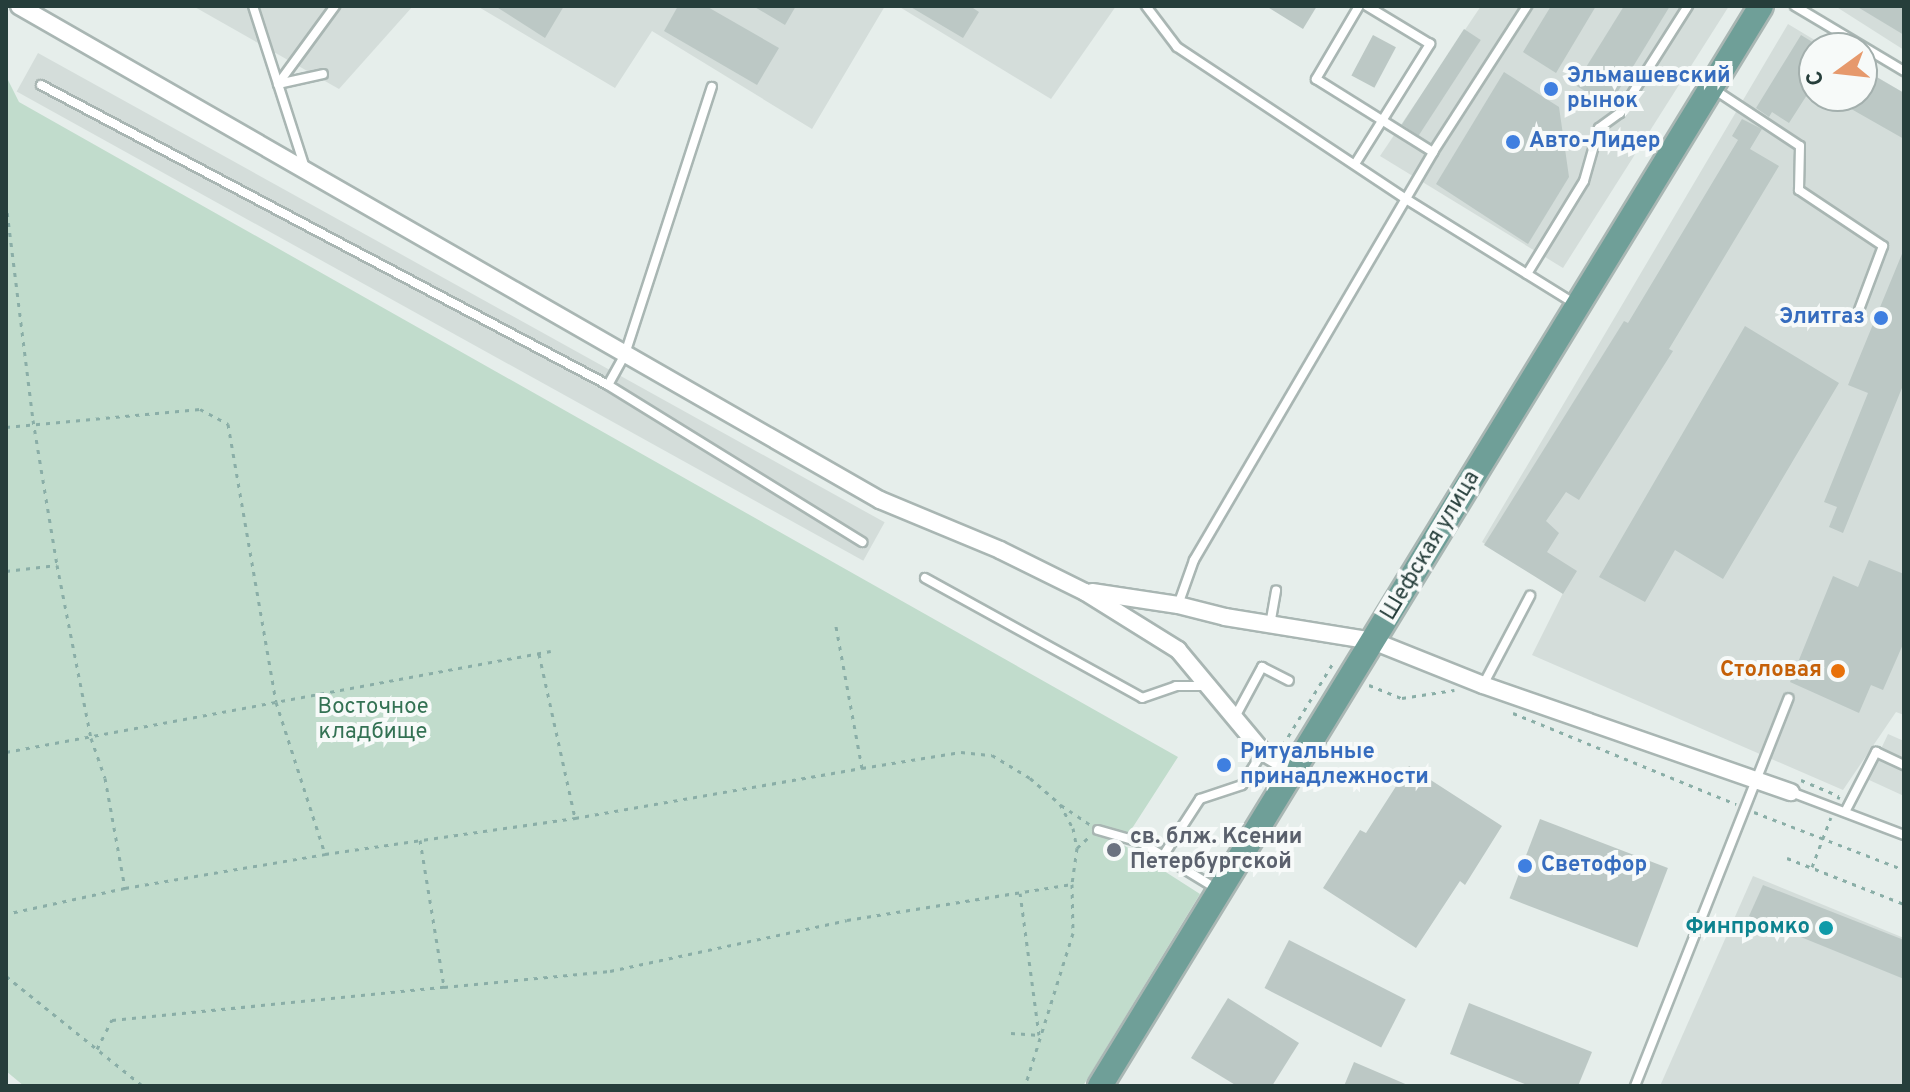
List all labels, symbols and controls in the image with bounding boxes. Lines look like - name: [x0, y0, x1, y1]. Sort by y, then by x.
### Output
- north arrow: [1798, 32, 1878, 112]
- place label: Эльмашевский рынок: [1567, 63, 1731, 114]
- text: С: [1801, 68, 1831, 88]
- marker: Эльмашевский рынок: [1542, 80, 1560, 98]
- place label: Авто-Лидер: [1529, 129, 1661, 155]
- marker: Авто-Лидер: [1504, 133, 1522, 151]
- place label: Элитгаз: [1779, 305, 1865, 331]
- marker: Элитгаз: [1872, 309, 1890, 327]
- street label: Шефская улица: [1376, 467, 1486, 625]
- place label: Столовая: [1720, 658, 1822, 684]
- marker: Столовая: [1829, 662, 1847, 680]
- park label: Восточное кладбище: [318, 694, 428, 746]
- place label: Ритуальные принадлежности: [1240, 739, 1429, 790]
- marker: Ритуальные принадлежности: [1215, 756, 1233, 774]
- place label: св. блж. Ксении Петербургской: [1130, 824, 1302, 876]
- marker: св. блж. Ксении Петербургской: [1105, 841, 1123, 859]
- place label: Светофор: [1541, 853, 1647, 879]
- marker: Светофор: [1516, 857, 1534, 875]
- place label: Финпромко: [1686, 915, 1810, 941]
- marker: Финпромко: [1817, 919, 1835, 937]

